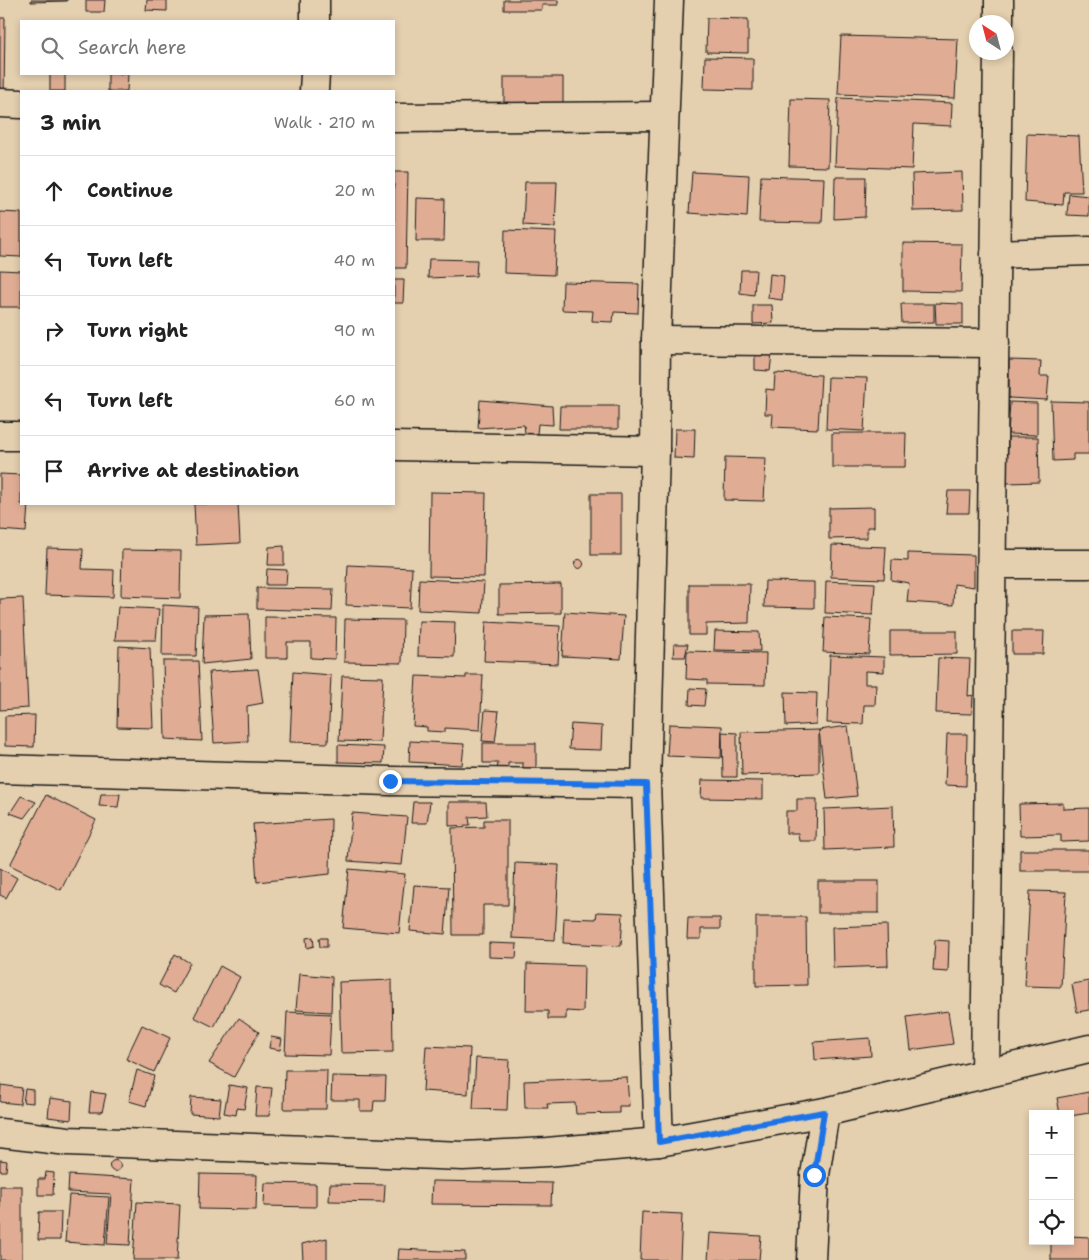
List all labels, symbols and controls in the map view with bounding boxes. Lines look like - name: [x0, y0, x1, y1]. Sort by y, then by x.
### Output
- north arrow: [969, 15, 1014, 60]
- search box: [20, 20, 395, 75]
- icon: search: [38, 34, 66, 62]
- text: Search here: [78, 35, 187, 60]
- text: 3 min: [40, 109, 101, 137]
- text: Walk · 210 m: [274, 112, 375, 133]
- icon: ahead: [40, 177, 68, 205]
- text: Continue: [87, 178, 173, 203]
- text: 20 m: [334, 180, 375, 201]
- icon: left: [40, 247, 68, 275]
- text: Turn left: [87, 248, 173, 273]
- text: 40 m: [333, 250, 375, 271]
- icon: right: [40, 317, 68, 345]
- text: Turn right: [87, 318, 188, 343]
- text: 90 m: [334, 320, 375, 341]
- icon: left: [40, 387, 68, 415]
- text: Turn left: [87, 388, 173, 413]
- text: 60 m: [334, 390, 375, 411]
- icon: arrive: [40, 457, 68, 485]
- text: Arrive at destination: [87, 458, 299, 483]
- route end: [379, 770, 402, 793]
- map controls: [1029, 1110, 1074, 1245]
- button: +: [1029, 1110, 1074, 1155]
- button: −: [1029, 1155, 1074, 1200]
- route start: [803, 1164, 826, 1187]
- button: locate: [1029, 1200, 1074, 1245]

